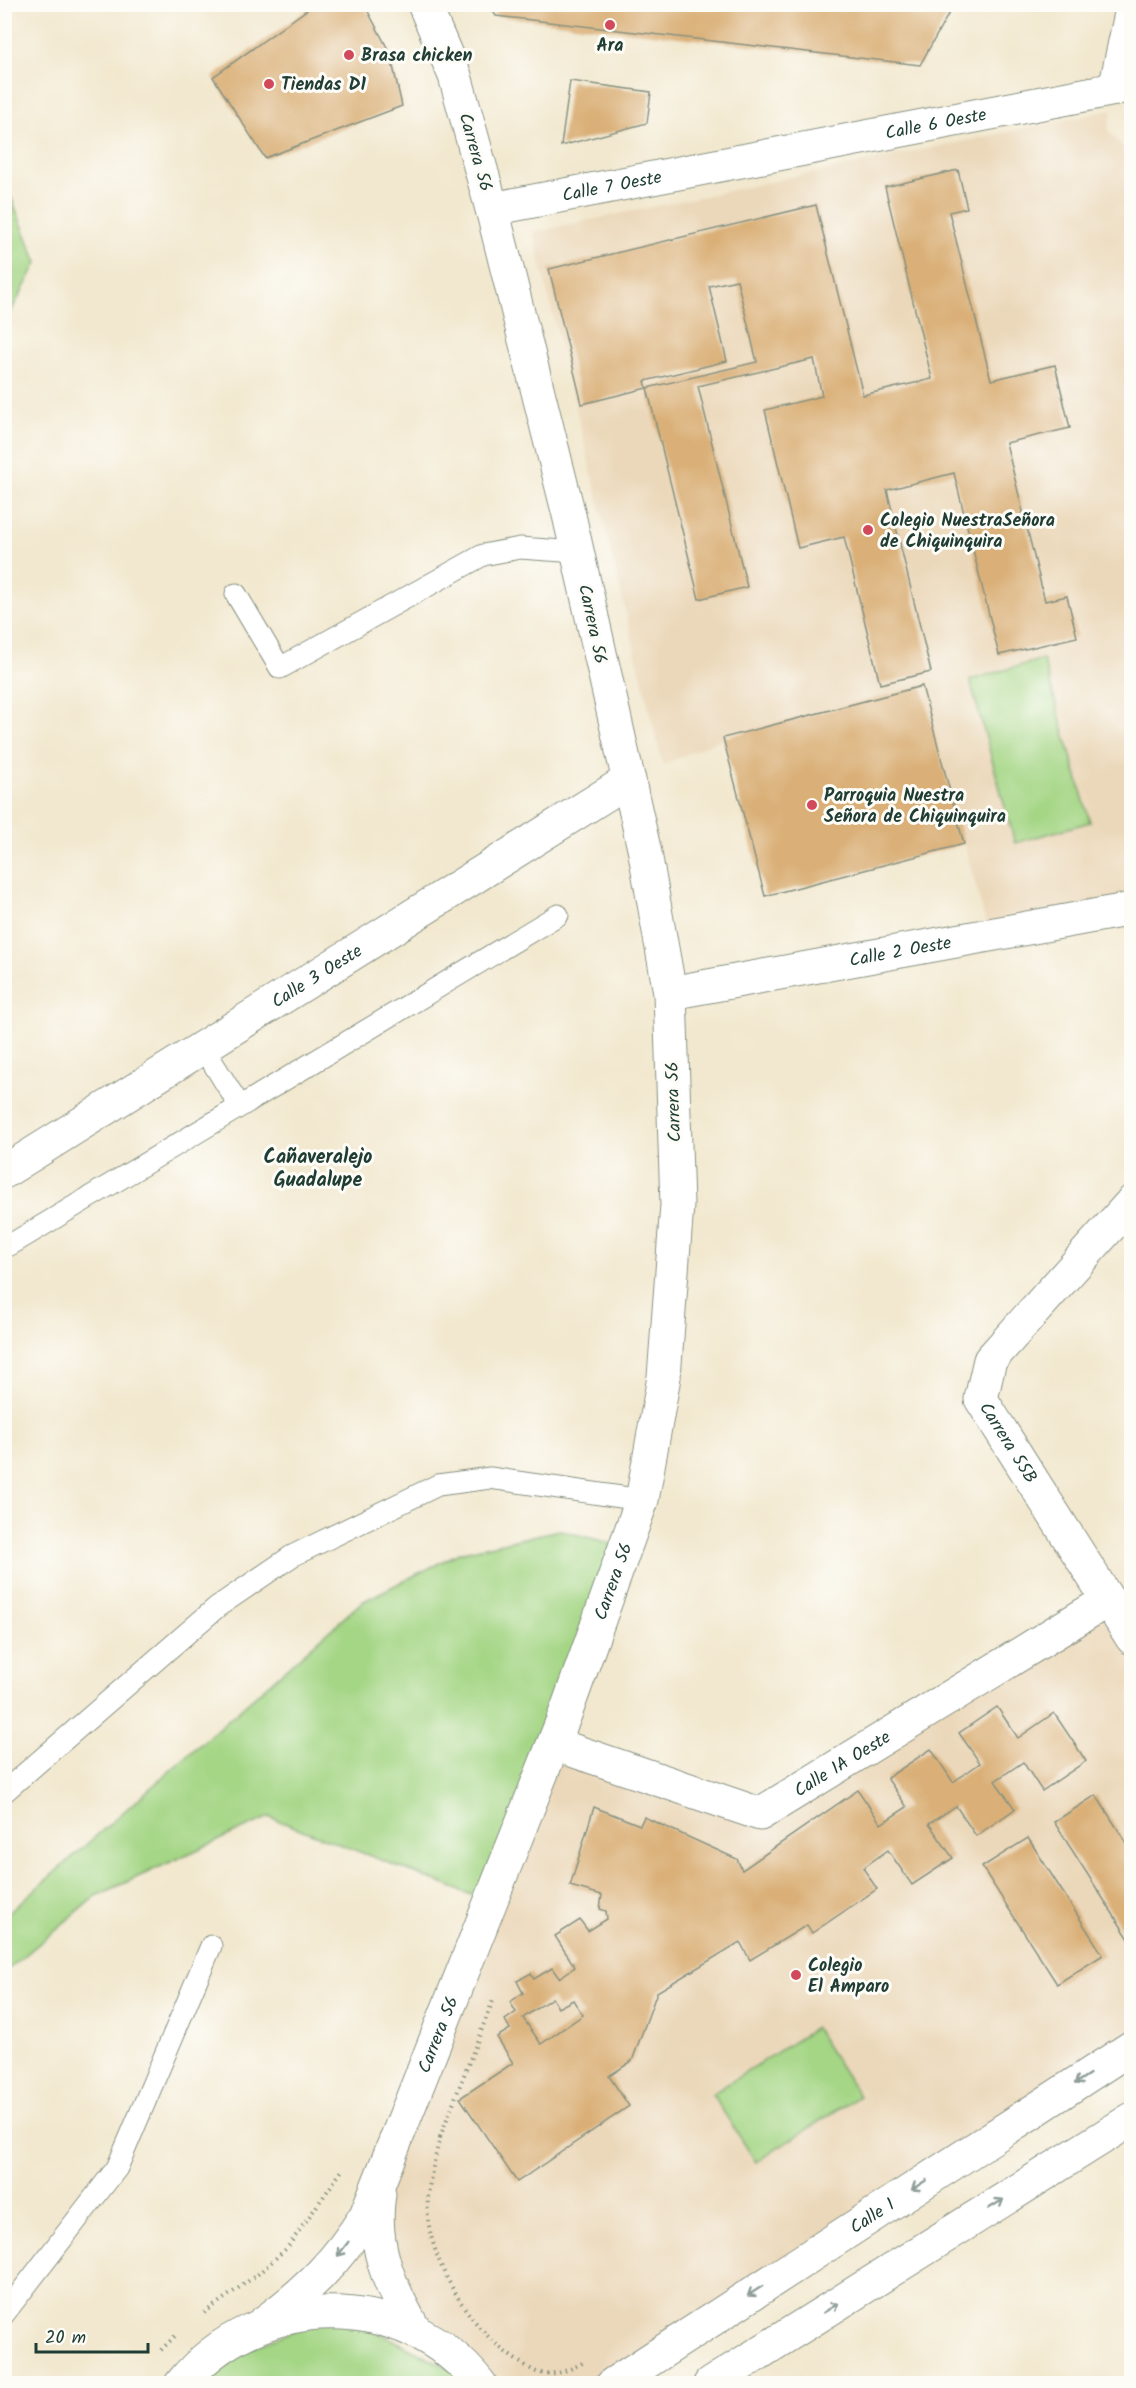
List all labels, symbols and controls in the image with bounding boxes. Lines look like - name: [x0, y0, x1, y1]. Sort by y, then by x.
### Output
- marker: Ara: [603, 18, 617, 32]
- place label: Ara: [596, 32, 624, 61]
- place label: Brasa chicken: [361, 42, 473, 71]
- marker: Brasa chicken: [342, 48, 356, 62]
- place label: Tiendas D1: [281, 71, 366, 100]
- marker: Tiendas D1: [262, 77, 276, 91]
- street label: Calle 6 Oeste: [883, 101, 989, 149]
- street label: Carrera 56: [450, 110, 500, 195]
- street label: Calle 7 Oeste: [560, 164, 664, 211]
- place label: Colegio NuestraSeñora de Chiquinquira: [880, 507, 1055, 557]
- marker: Colegio NuestraSeñora de Chiquinquira: [861, 523, 875, 537]
- street label: Carrera 56: [569, 582, 614, 667]
- place label: Parroquia Nuestra Señora de Chiquinquira: [824, 782, 1006, 832]
- marker: Parroquia Nuestra Señora de Chiquinquira: [805, 798, 819, 812]
- street label: Calle 2 Oeste: [847, 929, 954, 976]
- street label: Calle 3 Oeste: [266, 938, 369, 1017]
- street label: Carrera 56: [659, 1061, 690, 1143]
- district label: Cañaveralejo Guadalupe: [264, 1142, 372, 1197]
- street label: Carrera 55B: [971, 1397, 1044, 1490]
- street label: Carrera 56: [587, 1539, 642, 1625]
- street label: Calle 1A Oeste: [789, 1724, 897, 1806]
- place label: Colegio El Amparo: [808, 1952, 889, 2002]
- marker: Colegio El Amparo: [789, 1968, 803, 1982]
- street label: Carrera 56: [411, 1992, 468, 2078]
- one-way arrow: [1075, 2073, 1091, 2085]
- one-way arrow: [911, 2179, 928, 2191]
- street label: Calle 1: [844, 2191, 901, 2243]
- one-way arrow: [987, 2198, 1004, 2210]
- one-way arrow: [337, 2241, 350, 2257]
- one-way arrow: [747, 2286, 764, 2298]
- one-way arrow: [822, 2301, 839, 2313]
- scale bar: [36, 2316, 148, 2354]
- text: 20 m: [45, 2324, 86, 2353]

